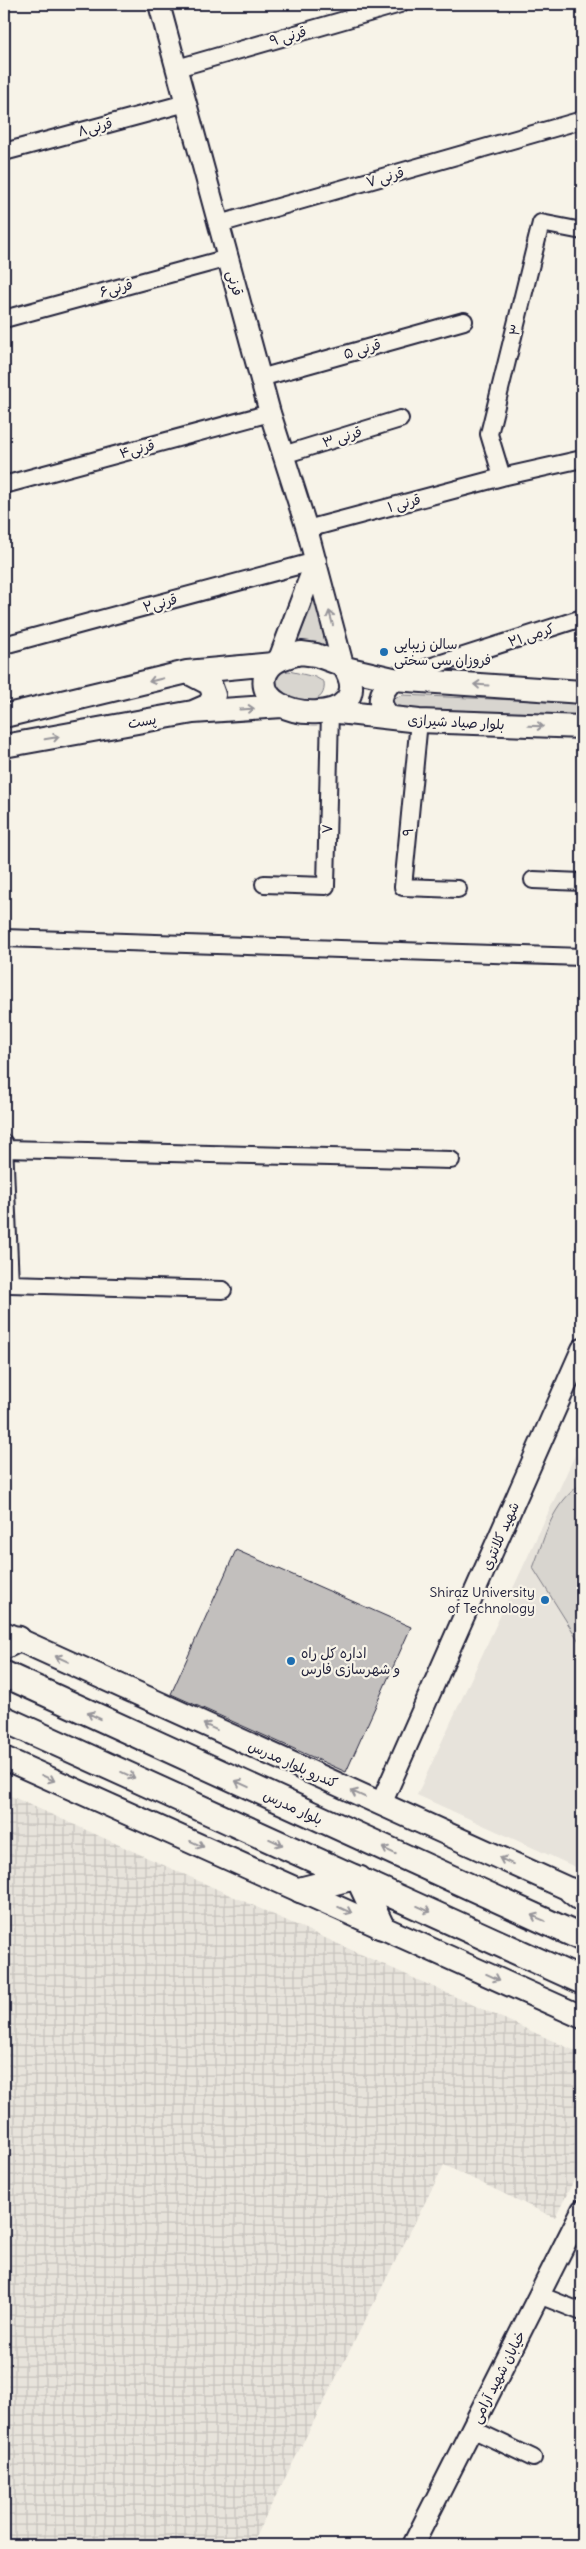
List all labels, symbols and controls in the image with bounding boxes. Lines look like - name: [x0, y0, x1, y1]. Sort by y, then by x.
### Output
- street label: قرنی ۹: [267, 22, 309, 50]
- street label: قرنی۸: [76, 114, 114, 140]
- street label: قرنی ۷: [364, 163, 406, 191]
- street label: قرنی: [223, 268, 247, 298]
- street label: قرنی۶: [97, 275, 135, 301]
- street label: ۳: [505, 322, 525, 338]
- street label: قرنی ۵: [341, 335, 383, 363]
- street label: قرنی ۳: [320, 423, 364, 451]
- street label: قرنی۴: [117, 436, 157, 462]
- street label: قرنی ۱: [385, 490, 423, 516]
- street label: قرنی۲: [141, 590, 179, 616]
- one-way arrow: [326, 610, 335, 626]
- street label: کرمی ۲۱: [506, 619, 556, 651]
- place label: سالن زیبایی فروزان سی سختی: [394, 635, 491, 669]
- marker: سالن زیبایی فروزان سی سختی: [378, 646, 390, 658]
- one-way arrow: [148, 676, 164, 685]
- one-way arrow: [473, 680, 489, 689]
- one-way arrow: [239, 704, 255, 713]
- street label: پست: [126, 710, 158, 733]
- street label: بلوار صیاد شیرازی: [407, 710, 505, 734]
- one-way arrow: [528, 721, 544, 730]
- one-way arrow: [43, 732, 59, 742]
- street label: ۷: [318, 824, 336, 834]
- street label: ۹: [399, 827, 417, 837]
- street label: شهید کلانتری: [477, 1499, 523, 1573]
- place label: Shiraz University of Technology: [430, 1583, 535, 1617]
- marker: Shiraz University of Technology: [539, 1594, 551, 1606]
- place label: اداره کل راه و شهرسازی فارس: [301, 1644, 400, 1678]
- one-way arrow: [55, 1654, 70, 1664]
- marker: اداره کل راه و شهرسازی فارس: [285, 1655, 297, 1667]
- one-way arrow: [87, 1710, 102, 1720]
- one-way arrow: [203, 1721, 218, 1731]
- street label: کندرو بلوار مدرس: [245, 1736, 340, 1793]
- one-way arrow: [120, 1771, 135, 1781]
- one-way arrow: [40, 1773, 55, 1783]
- one-way arrow: [235, 1778, 250, 1788]
- street label: بلوار مدرس: [260, 1785, 326, 1829]
- one-way arrow: [351, 1788, 366, 1798]
- one-way arrow: [268, 1838, 283, 1848]
- one-way arrow: [189, 1839, 204, 1849]
- one-way arrow: [382, 1846, 397, 1856]
- one-way arrow: [499, 1855, 514, 1865]
- one-way arrow: [337, 1905, 352, 1915]
- one-way arrow: [416, 1905, 431, 1915]
- one-way arrow: [530, 1913, 545, 1922]
- one-way arrow: [485, 1972, 500, 1982]
- street label: خیابان شهید آرامی: [467, 2328, 529, 2426]

